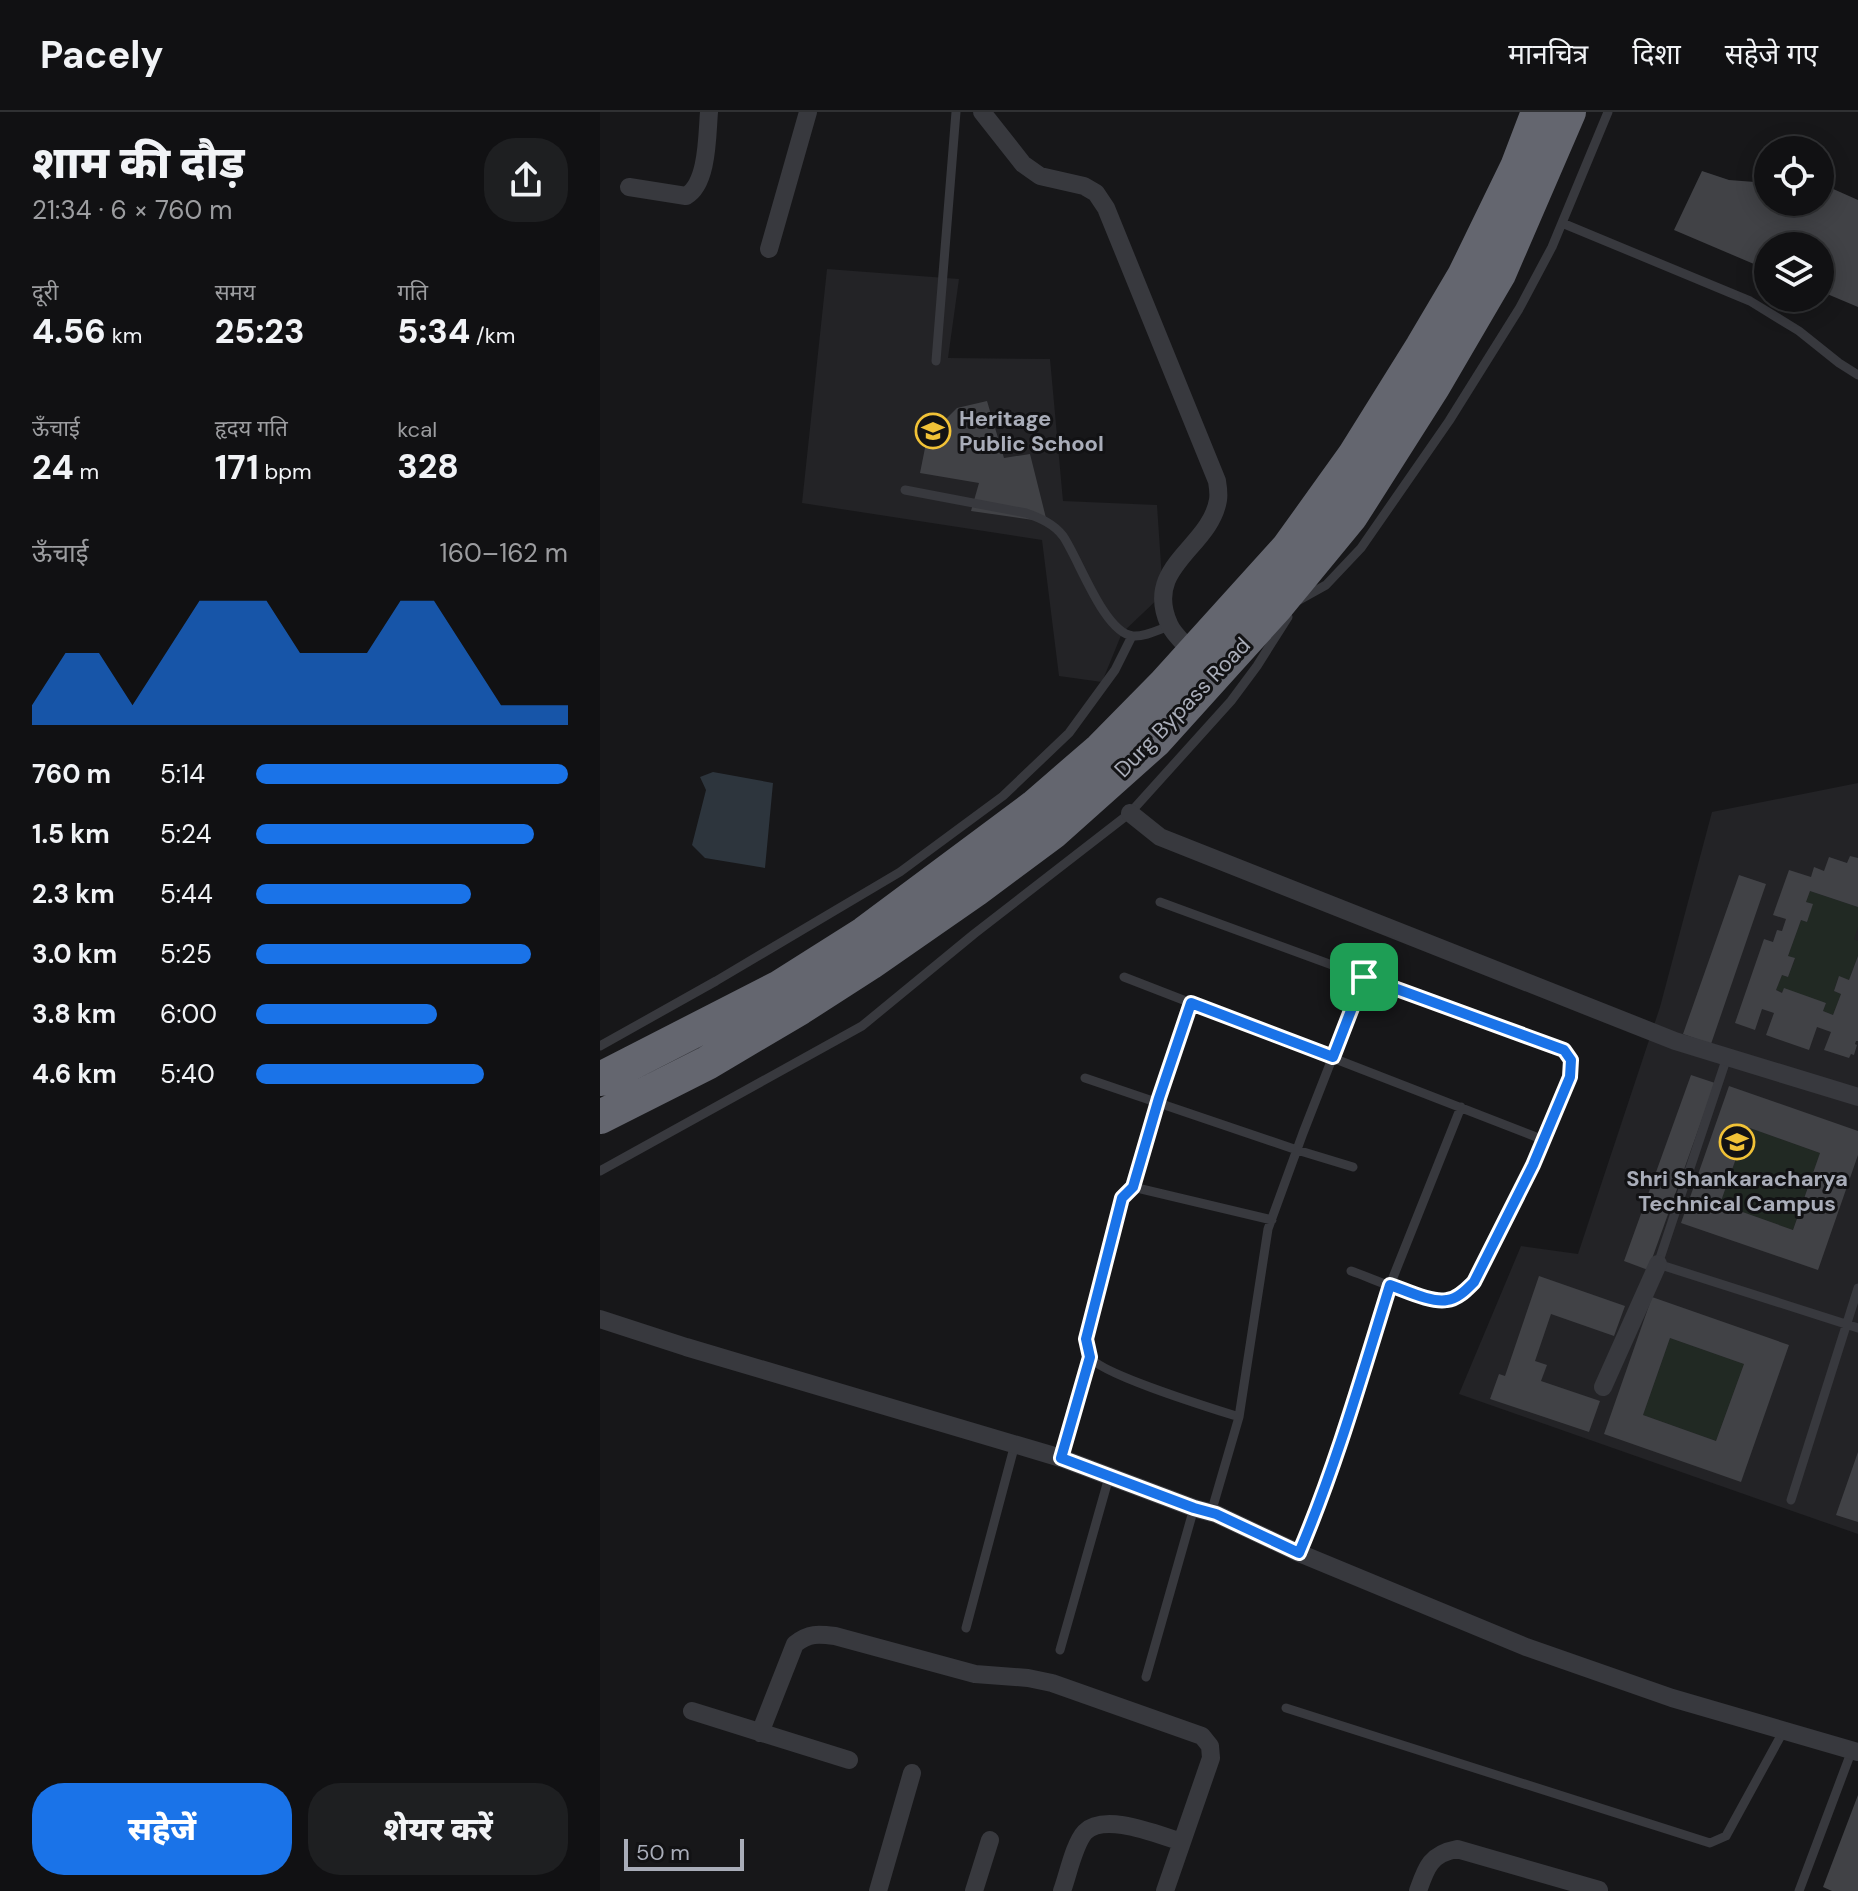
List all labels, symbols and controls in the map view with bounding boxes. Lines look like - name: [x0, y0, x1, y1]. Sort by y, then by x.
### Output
- text: Pacely: [40, 30, 163, 80]
- text: मानचित्र: [1508, 36, 1588, 73]
- text: दिशा: [1632, 36, 1681, 73]
- text: सहेजे गए: [1725, 36, 1818, 73]
- text: शाम की दौड़: [32, 134, 244, 192]
- map controls: [1754, 136, 1834, 312]
- button: locate: [1754, 136, 1834, 216]
- button: share: [484, 138, 568, 222]
- text: 21:34 · 6 × 760 m: [32, 193, 232, 227]
- button: layers: [1754, 232, 1834, 312]
- text: दूरी: [32, 278, 58, 307]
- text: समय: [215, 278, 255, 307]
- text: गति: [397, 278, 428, 307]
- text: 4.56: [32, 309, 106, 354]
- text: 25:23: [215, 309, 305, 354]
- text: 5:34: [397, 309, 470, 354]
- text: km: [106, 321, 142, 350]
- text: /km: [470, 321, 515, 350]
- place label: Heritage Public School: [959, 404, 1104, 458]
- school or university icon: Heritage Public School: [914, 412, 952, 450]
- text: ऊँचाई: [32, 414, 80, 443]
- text: हृदय गति: [215, 414, 288, 443]
- text: kcal: [397, 415, 437, 444]
- text: 328: [397, 444, 459, 489]
- text: 24: [32, 445, 74, 490]
- text: 171: [215, 445, 259, 490]
- text: m: [74, 457, 99, 486]
- text: bpm: [259, 457, 312, 486]
- text: ऊँचाई: [32, 536, 88, 570]
- text: 160–162 m: [440, 536, 568, 570]
- street label: Durg Bypass Road: [1108, 631, 1257, 784]
- text: 760 m: [32, 757, 111, 791]
- text: 5:14: [160, 757, 205, 791]
- text: 1.5 km: [32, 817, 110, 851]
- text: 5:24: [160, 817, 211, 851]
- text: 2.3 km: [32, 877, 115, 911]
- text: 5:44: [160, 877, 213, 911]
- text: 3.0 km: [32, 937, 117, 971]
- text: 5:25: [160, 937, 212, 971]
- pin: [1330, 943, 1398, 1011]
- icon: arrive: [1342, 955, 1386, 999]
- text: 3.8 km: [32, 997, 116, 1031]
- text: 6:00: [160, 997, 217, 1031]
- text: 4.6 km: [32, 1057, 117, 1091]
- text: 5:40: [160, 1057, 215, 1091]
- school or university icon: Shri Shankaracharya Technical Campus: [1718, 1123, 1756, 1161]
- place label: Shri Shankaracharya Technical Campus: [1626, 1164, 1848, 1218]
- button: सहेजें: [32, 1783, 292, 1875]
- button: शेयर करें: [308, 1783, 568, 1875]
- scale bar: [624, 1835, 744, 1871]
- text: 50 m: [636, 1838, 690, 1867]

